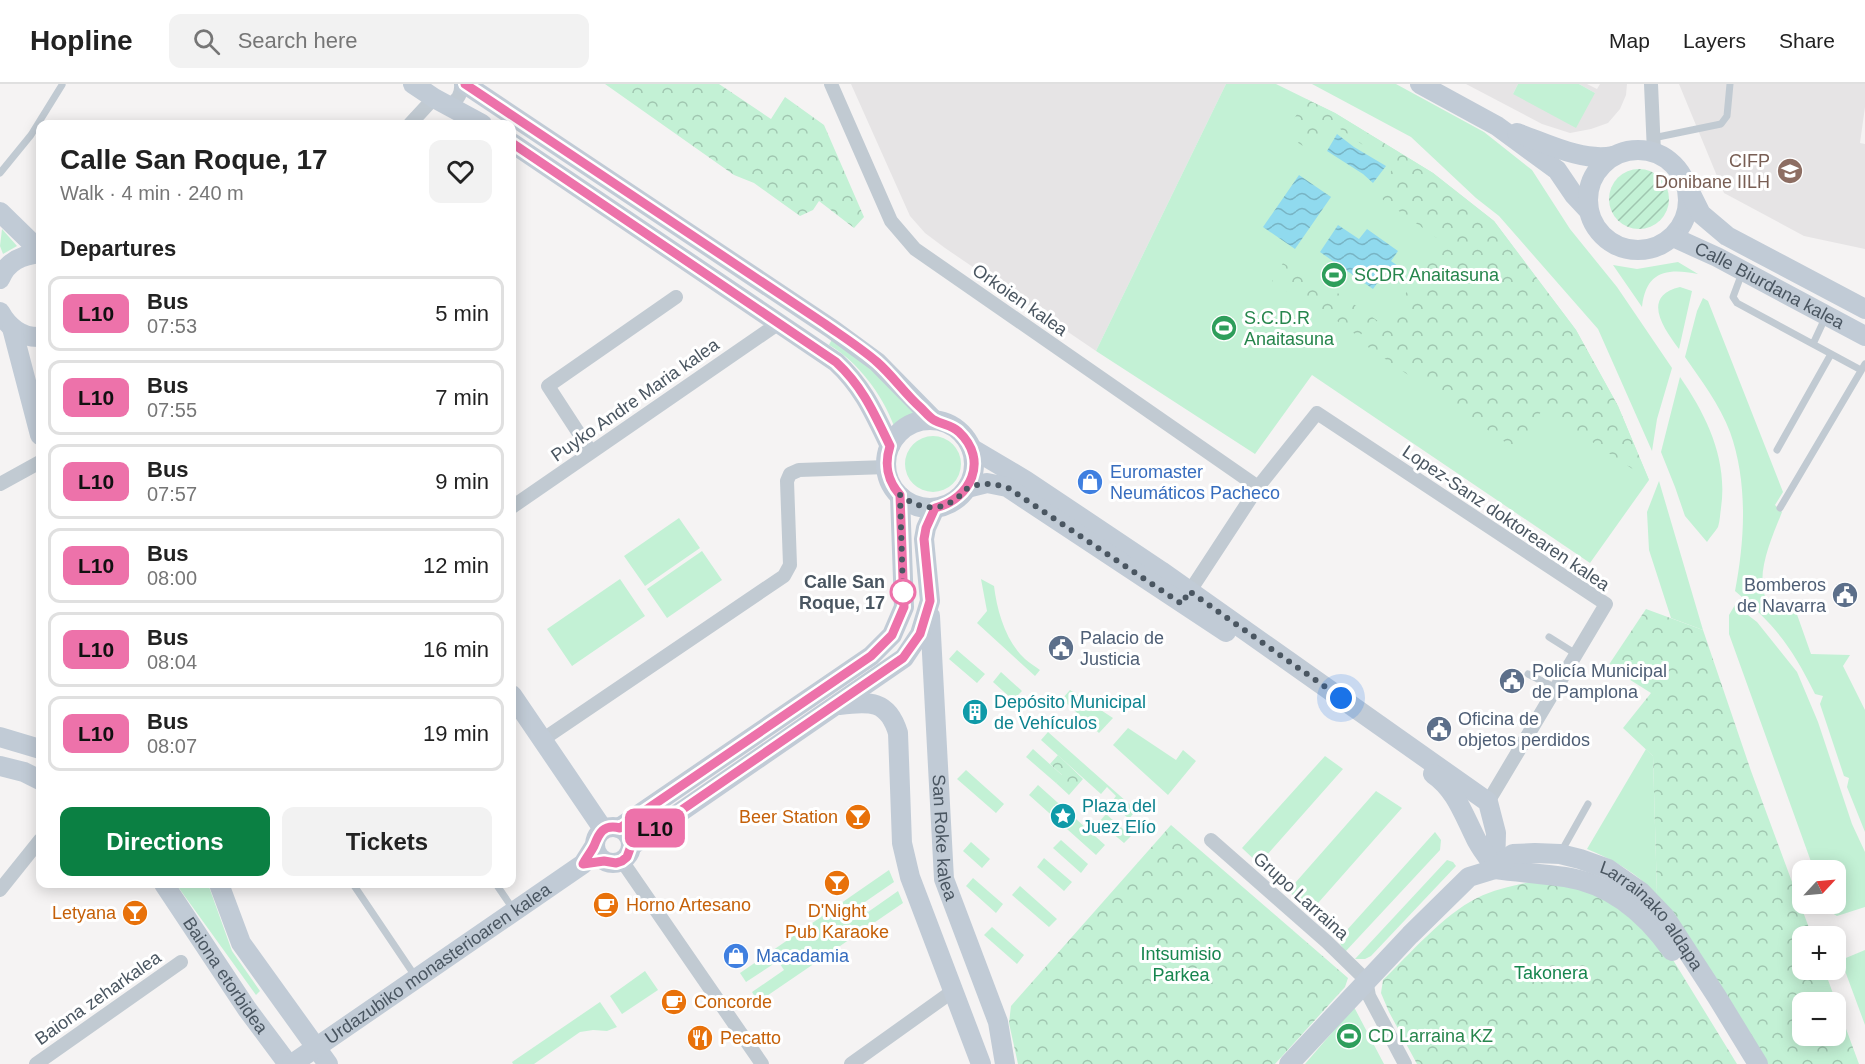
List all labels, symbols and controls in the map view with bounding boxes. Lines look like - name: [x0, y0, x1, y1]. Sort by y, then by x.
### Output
- search box: [169, 14, 589, 68]
- text: Hopline: [30, 25, 133, 56]
- icon: search: [190, 25, 223, 58]
- text: Search here: [238, 28, 358, 53]
- text: Map: [1609, 29, 1650, 52]
- text: Layers: [1683, 29, 1746, 52]
- text: Share: [1779, 29, 1835, 52]
- button: heart: [429, 140, 492, 203]
- text: Calle San Roque, 17: [60, 144, 328, 175]
- place label: CIFP Donibane IILH: [1655, 151, 1770, 192]
- school or university icon: CIFP Donibane IILH: [1775, 156, 1805, 186]
- text: Walk · 4 min · 240 m: [60, 182, 244, 204]
- text: Departures: [60, 236, 176, 261]
- street label: Calle Biurdana kalea: [1692, 238, 1849, 334]
- street label: Orkoien kalea: [969, 260, 1072, 341]
- sports icon: SCDR Anaitasuna: [1319, 260, 1349, 290]
- place label: SCDR Anaitasuna: [1354, 265, 1500, 285]
- text: Bus: [147, 289, 189, 314]
- text: 5 min: [435, 301, 489, 326]
- text: L10: [78, 302, 114, 325]
- place label: S.C.D.R Anaitasuna: [1244, 308, 1335, 349]
- sports icon: S.C.D.R Anaitasuna: [1209, 313, 1239, 343]
- text: 07:53: [147, 315, 197, 337]
- street label: Puyko Andre Maria kalea: [547, 334, 724, 466]
- text: Bus: [147, 373, 189, 398]
- text: 7 min: [435, 385, 489, 410]
- text: L10: [78, 386, 114, 409]
- text: 07:55: [147, 399, 197, 421]
- street label: Lopez-Sanz doktorearen kalea: [1399, 441, 1614, 595]
- text: Bus: [147, 457, 189, 482]
- place label: Euromaster Neumáticos Pacheco: [1110, 462, 1280, 503]
- shop icon: Euromaster Neumáticos Pacheco: [1075, 467, 1105, 497]
- text: 9 min: [435, 469, 489, 494]
- text: L10: [78, 470, 114, 493]
- text: 07:57: [147, 483, 197, 505]
- text: Bus: [147, 541, 189, 566]
- text: 12 min: [423, 553, 489, 578]
- text: L10: [78, 554, 114, 577]
- text: 08:00: [147, 567, 197, 589]
- place label: Calle San Roque, 17: [799, 572, 885, 613]
- place label: Bomberos de Navarra: [1737, 575, 1827, 616]
- marker: Calle San Roque, 17: [890, 579, 916, 605]
- public building icon: Bomberos de Navarra: [1830, 580, 1860, 610]
- text: Bus: [147, 625, 189, 650]
- place label: Palacio de Justicia: [1080, 628, 1164, 669]
- public building icon: Palacio de Justicia: [1046, 633, 1076, 663]
- text: 16 min: [423, 637, 489, 662]
- text: L10: [78, 638, 114, 661]
- text: 08:04: [147, 651, 197, 673]
- place label: Policía Municipal de Pamplona: [1532, 661, 1667, 702]
- public building icon: Policía Municipal de Pamplona: [1497, 666, 1527, 696]
- your location: [1326, 683, 1356, 713]
- place label: Depósito Municipal de Vehículos: [994, 692, 1146, 733]
- building icon: Depósito Municipal de Vehículos: [960, 697, 990, 727]
- text: Bus: [147, 709, 189, 734]
- place label: Oficina de objetos perdidos: [1458, 709, 1590, 750]
- public building icon: Oficina de objetos perdidos: [1424, 714, 1454, 744]
- text: 19 min: [423, 721, 489, 746]
- text: L10: [78, 722, 114, 745]
- text: 08:07: [147, 735, 197, 757]
- street label: San Roke kalea: [928, 774, 962, 904]
- place label: Plaza del Juez Elío: [1082, 796, 1156, 837]
- place icon: Plaza del Juez Elío: [1048, 801, 1078, 831]
- bar icon: Beer Station: [843, 802, 873, 832]
- button: Directions: [60, 807, 270, 876]
- button: Tickets: [282, 807, 492, 876]
- place label: Beer Station: [739, 807, 838, 827]
- line badge: L10: [620, 808, 690, 848]
- text: L10: [637, 817, 673, 840]
- street label: Grupo Larraina: [1249, 848, 1353, 945]
- street label: Larrainako aldapa: [1597, 857, 1707, 975]
- north arrow: [1792, 860, 1846, 914]
- map controls: [1792, 860, 1846, 1046]
- bar icon: D'Night Pub Karaoke: [822, 868, 852, 898]
- street label: Urdazubiko monasterioaren kalea: [321, 879, 555, 1048]
- cafe icon: Horno Artesano: [591, 890, 621, 920]
- place label: Horno Artesano: [626, 895, 751, 915]
- bar icon: Letyana: [120, 898, 150, 928]
- place label: D'Night Pub Karaoke: [785, 901, 889, 942]
- place label: Letyana: [52, 903, 117, 923]
- street label: Baiona etorbidea: [179, 913, 272, 1038]
- button: +: [1792, 926, 1846, 980]
- shop icon: Macadamia: [721, 941, 751, 971]
- park label: Intsumisio Parkea: [1140, 944, 1222, 985]
- street label: Baiona zeharkalea: [31, 946, 166, 1049]
- place label: Macadamia: [756, 946, 850, 966]
- park label: Takonera: [1514, 963, 1589, 983]
- cafe icon: Concorde: [659, 987, 689, 1017]
- place label: Concorde: [694, 992, 772, 1012]
- button: −: [1792, 992, 1846, 1046]
- sports icon: CD Larraina KZ: [1334, 1021, 1364, 1051]
- restaurant icon: Pecatto: [685, 1023, 715, 1053]
- place label: CD Larraina KZ: [1368, 1026, 1493, 1046]
- place label: Pecatto: [720, 1028, 781, 1048]

